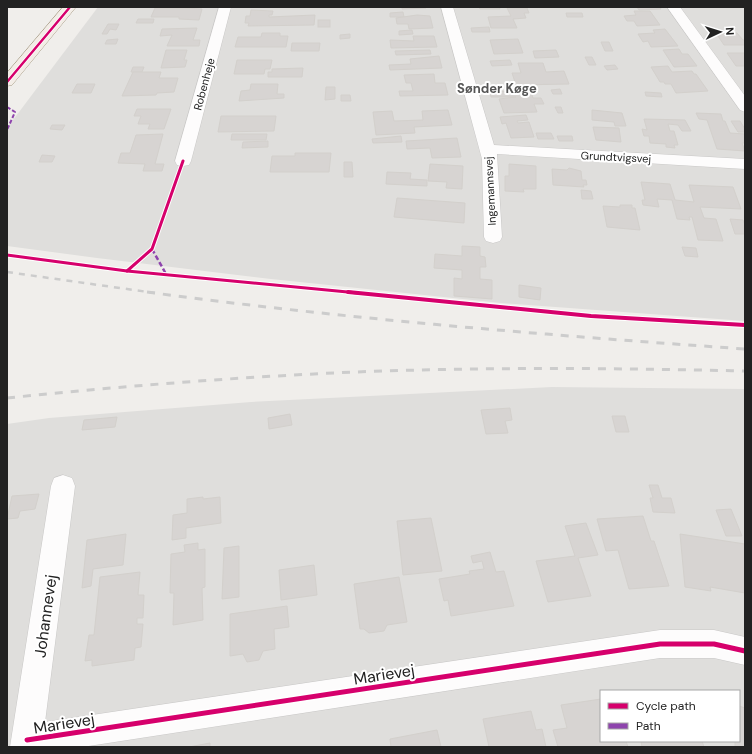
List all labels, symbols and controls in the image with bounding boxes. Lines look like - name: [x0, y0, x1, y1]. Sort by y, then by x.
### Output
- north arrow: [700, 12, 740, 52]
- text: N: [723, 27, 737, 36]
- street label: Robenheje: [190, 56, 218, 112]
- district label: Sønder Køge: [457, 80, 537, 97]
- street label: Grundtvigsvej: [580, 148, 652, 166]
- street label: Ingemannsvej: [481, 156, 499, 226]
- street label: Johannevej: [29, 573, 62, 659]
- street label: Marievej: [352, 659, 416, 690]
- legend: [600, 690, 740, 742]
- text: Cycle path: [636, 698, 696, 714]
- street label: Marievej: [32, 708, 96, 739]
- text: Path: [636, 718, 661, 734]

